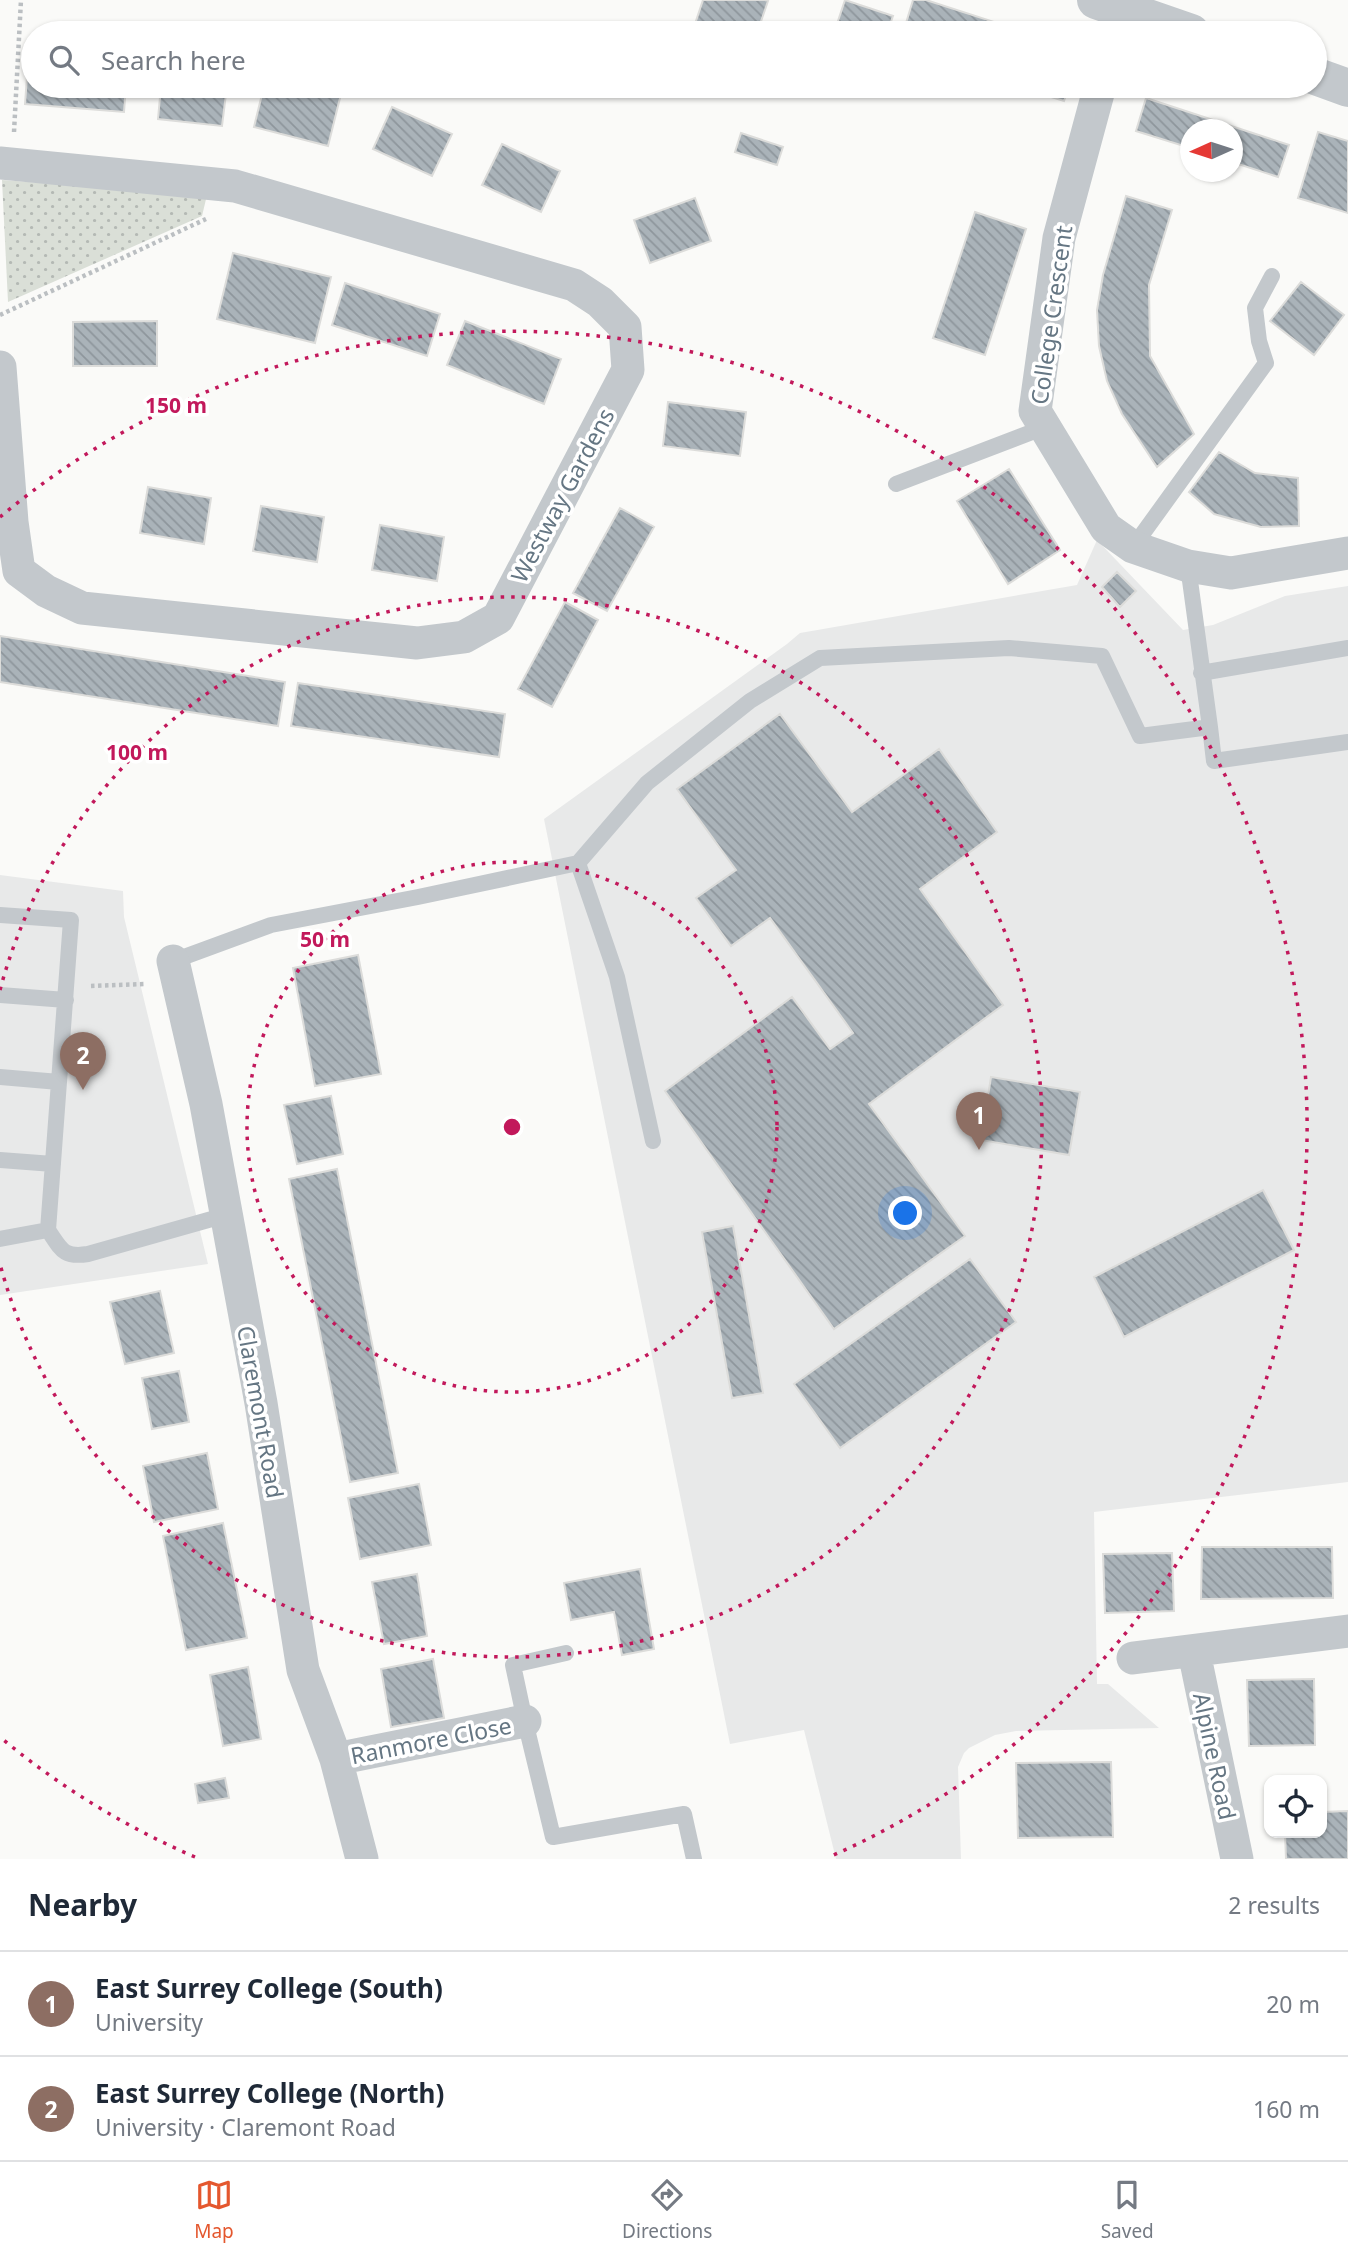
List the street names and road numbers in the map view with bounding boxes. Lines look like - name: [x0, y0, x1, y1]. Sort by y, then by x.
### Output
- street label: College Crescent: [1023, 223, 1079, 407]
- street label: Westway Gardens: [503, 402, 621, 588]
- street label: Claremont Road: [230, 1323, 292, 1501]
- street label: Alpine Road: [1186, 1690, 1244, 1822]
- street label: Ranmore Close: [348, 1709, 514, 1771]

